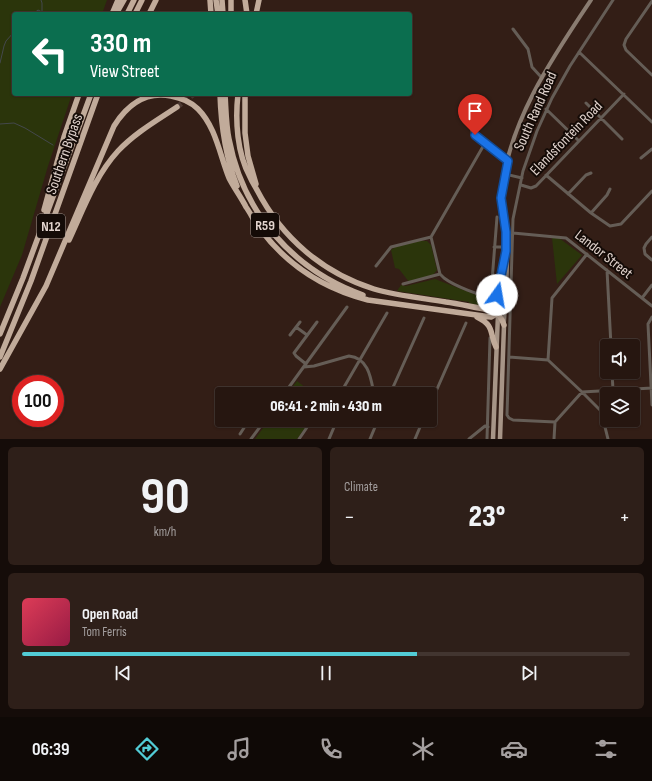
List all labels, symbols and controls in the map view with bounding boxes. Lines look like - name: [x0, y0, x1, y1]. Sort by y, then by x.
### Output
- text: 330 m: [90, 27, 151, 60]
- icon: left: [24, 28, 76, 80]
- text: View Street: [90, 61, 160, 82]
- street label: South Rand Road: [510, 69, 561, 154]
- pin: [458, 94, 492, 135]
- street label: Elandsfontein Road: [526, 97, 607, 180]
- icon: arrive: [464, 100, 486, 122]
- street label: Southern Bypass: [42, 111, 87, 197]
- road number: R59: [251, 213, 279, 237]
- road number: N12: [37, 214, 65, 238]
- street label: Landor Street: [571, 226, 637, 283]
- position arrow: [476, 274, 518, 316]
- map controls: [600, 339, 640, 427]
- button: sound: [600, 339, 640, 379]
- speed limit sign: 100: [12, 375, 64, 427]
- button: layers: [600, 387, 640, 427]
- text: 06:41 · 2 min · 430 m: [270, 397, 382, 416]
- text: 90: [140, 466, 190, 529]
- text: Climate: [344, 479, 378, 495]
- text: 23°: [469, 499, 505, 535]
- text: −: [344, 504, 355, 531]
- text: +: [619, 504, 630, 531]
- text: km/h: [154, 524, 176, 540]
- text: Open Road: [82, 605, 138, 624]
- text: Tom Ferris: [82, 624, 127, 640]
- icon: previous: [112, 662, 134, 684]
- icon: pause: [315, 662, 337, 684]
- icon: next: [518, 662, 540, 684]
- icon: directions: [133, 735, 161, 763]
- icon: music: [225, 735, 253, 763]
- icon: phone: [317, 735, 345, 763]
- icon: climate: [409, 735, 437, 763]
- icon: car: [500, 735, 528, 763]
- icon: filters: [592, 735, 620, 763]
- text: 06:39: [32, 739, 70, 760]

